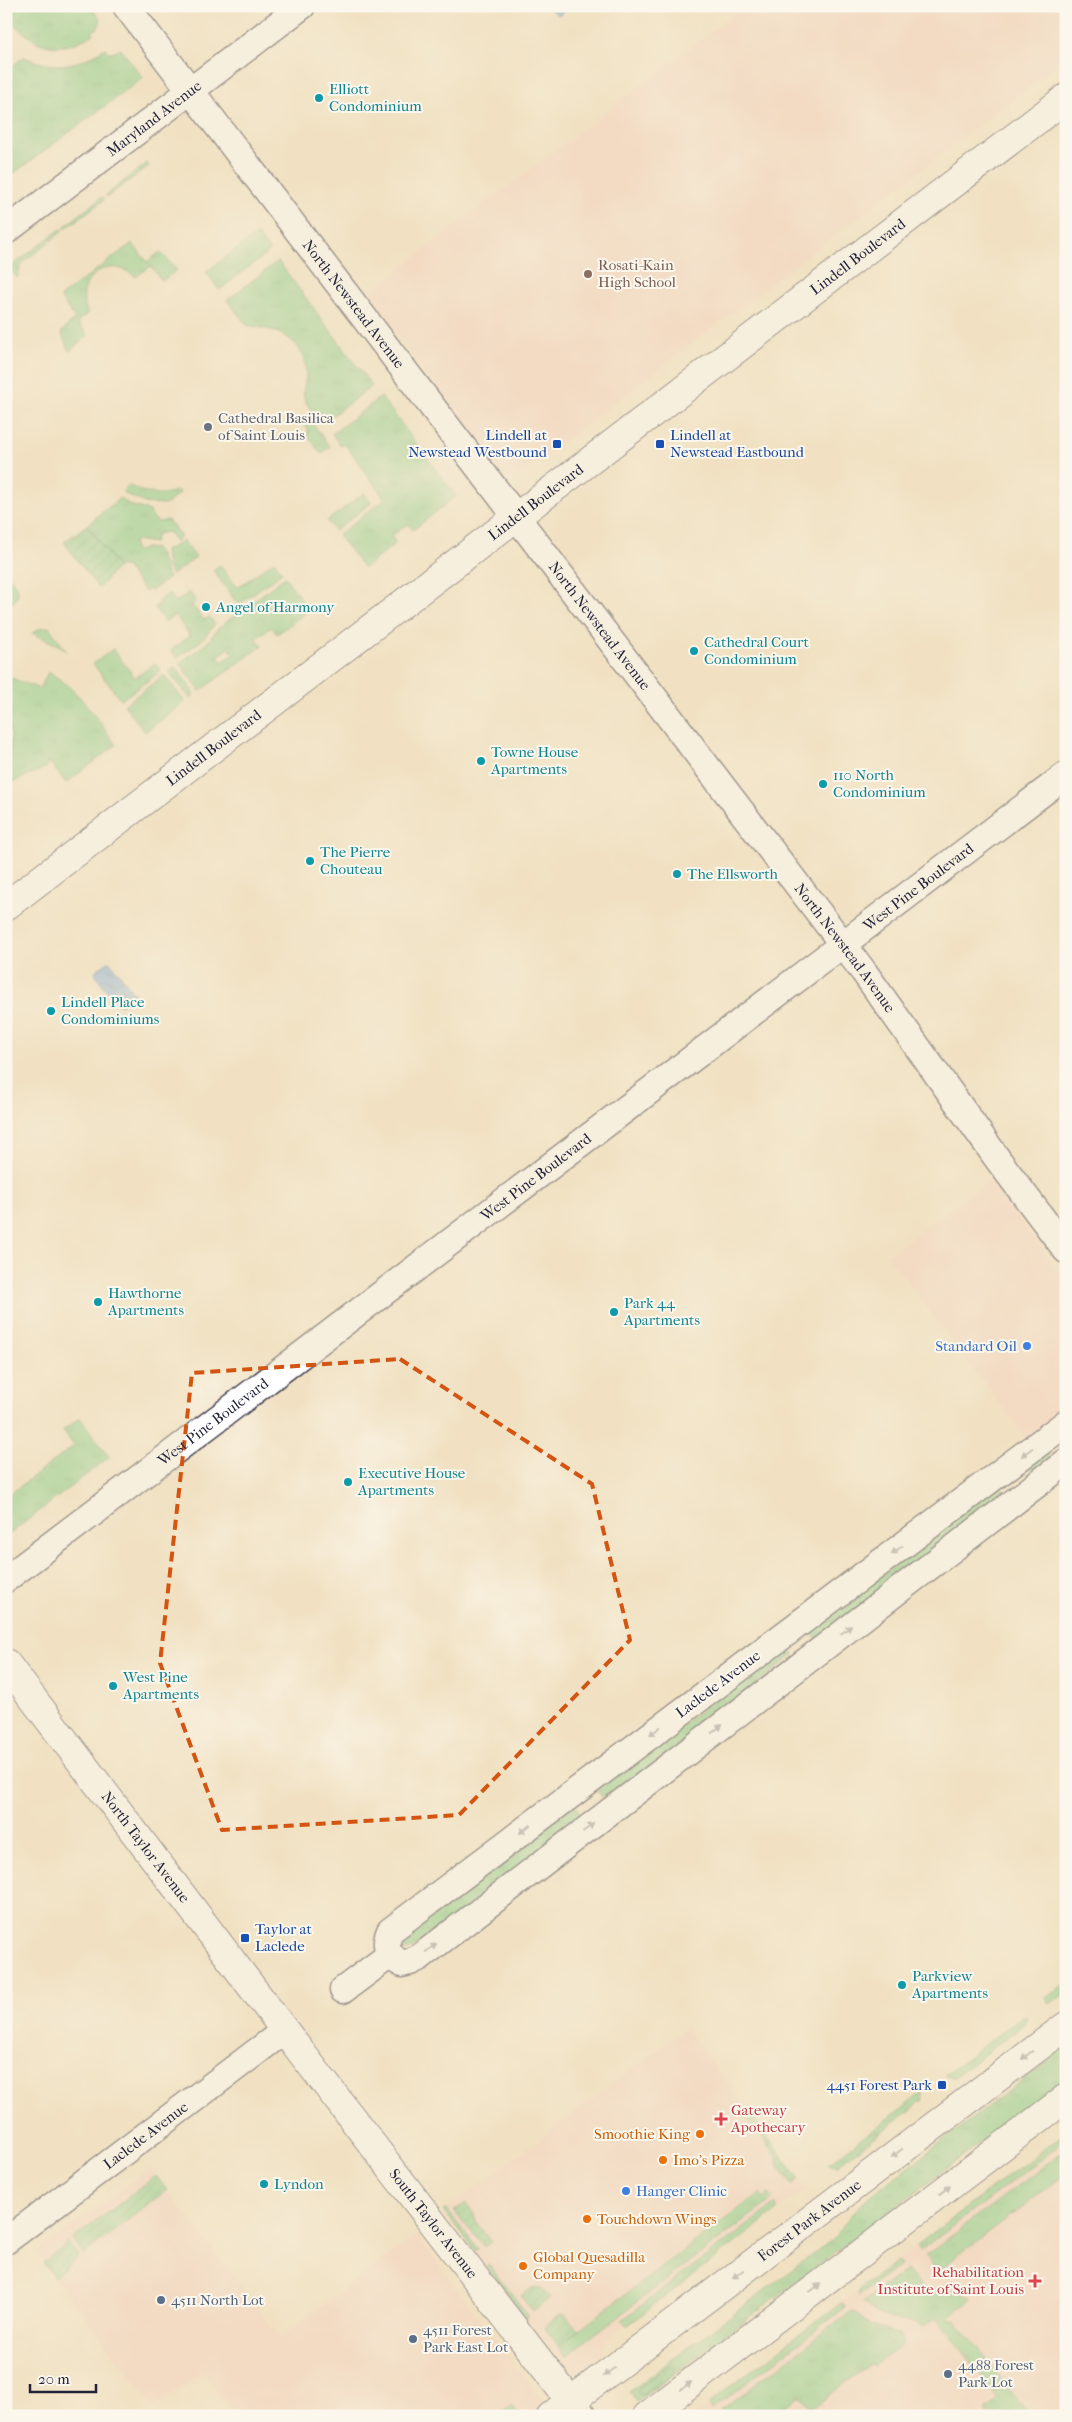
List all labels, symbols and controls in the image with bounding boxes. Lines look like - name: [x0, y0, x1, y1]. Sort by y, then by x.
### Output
- street label: Maryland Avenue: [103, 76, 206, 160]
- place label: Elliott Condominium: [329, 80, 422, 115]
- marker: Elliott Condominium: [313, 92, 325, 104]
- street label: Lindell Boulevard: [807, 214, 910, 299]
- street label: North Newstead Avenue: [299, 236, 409, 372]
- place label: Rosati-Kain High School: [598, 256, 676, 291]
- marker: Rosati-Kain High School: [582, 268, 594, 280]
- place label: Cathedral Basilica of Saint Louis: [218, 409, 335, 444]
- marker: Cathedral Basilica of Saint Louis: [202, 421, 214, 433]
- place label: Lindell at Newstead Westbound: [408, 426, 548, 461]
- place label: Lindell at Newstead Eastbound: [670, 426, 805, 461]
- marker: Lindell at Newstead Westbound: [551, 438, 563, 450]
- marker: Lindell at Newstead Eastbound: [654, 438, 666, 450]
- street label: Lindell Boulevard: [485, 460, 587, 544]
- street label: North Newstead Avenue: [545, 558, 655, 694]
- place label: Angel of Harmony: [215, 598, 335, 616]
- marker: Angel of Harmony: [200, 601, 212, 613]
- place label: Cathedral Court Condominium: [704, 633, 810, 668]
- marker: Cathedral Court Condominium: [688, 645, 700, 657]
- street label: Lindell Boulevard: [162, 705, 265, 790]
- place label: Towne House Apartments: [490, 743, 579, 778]
- marker: Towne House Apartments: [475, 755, 487, 767]
- place label: 110 North Condominium: [833, 766, 926, 801]
- marker: 110 North Condominium: [817, 778, 829, 790]
- street label: West Pine Boulevard: [859, 839, 978, 935]
- place label: The Pierre Chouteau: [320, 843, 391, 878]
- marker: The Pierre Chouteau: [304, 855, 316, 867]
- place label: The Ellsworth: [687, 865, 779, 883]
- marker: The Ellsworth: [671, 868, 683, 880]
- street label: North Newstead Avenue: [791, 880, 899, 1017]
- place label: Lindell Place Condominiums: [61, 993, 160, 1028]
- marker: Lindell Place Condominiums: [45, 1005, 57, 1017]
- street label: West Pine Boulevard: [476, 1129, 595, 1225]
- place label: Hawthorne Apartments: [107, 1284, 184, 1319]
- place label: Park 44 Apartments: [623, 1294, 700, 1329]
- marker: Hawthorne Apartments: [92, 1296, 104, 1308]
- marker: Park 44 Apartments: [608, 1306, 620, 1318]
- place label: Standard Oil: [935, 1337, 1017, 1355]
- marker: Standard Oil: [1021, 1340, 1033, 1352]
- street label: West Pine Boulevard: [154, 1374, 273, 1470]
- one-way arrow: [1020, 1447, 1034, 1457]
- place label: Executive House Apartments: [357, 1464, 466, 1499]
- marker: Executive House Apartments: [342, 1476, 354, 1488]
- one-way arrow: [891, 1544, 904, 1555]
- one-way arrow: [839, 1625, 852, 1636]
- street label: Laclede Avenue: [672, 1646, 764, 1722]
- place label: West Pine Apartments: [122, 1668, 199, 1703]
- marker: West Pine Apartments: [107, 1680, 119, 1692]
- one-way arrow: [710, 1724, 724, 1734]
- one-way arrow: [649, 1726, 662, 1737]
- street label: North Taylor Avenue: [98, 1788, 194, 1907]
- one-way arrow: [581, 1823, 595, 1833]
- one-way arrow: [518, 1824, 532, 1834]
- place label: Taylor at Laclede: [255, 1920, 313, 1955]
- marker: Taylor at Laclede: [239, 1932, 251, 1944]
- one-way arrow: [424, 1943, 438, 1953]
- place label: Parkview Apartments: [911, 1967, 988, 2002]
- marker: Parkview Apartments: [896, 1979, 908, 1991]
- one-way arrow: [1020, 2050, 1034, 2060]
- place label: 4451 Forest Park: [826, 2076, 932, 2094]
- marker: 4451 Forest Park: [936, 2079, 948, 2091]
- street label: Laclede Avenue: [100, 2097, 192, 2173]
- place label: Gateway Apothecary: [730, 2101, 806, 2136]
- marker: Gateway Apothecary: [715, 2113, 727, 2125]
- place label: Smoothie King: [594, 2125, 691, 2143]
- marker: Smoothie King: [694, 2128, 706, 2140]
- one-way arrow: [890, 2148, 904, 2158]
- place label: Imo's Pizza: [673, 2151, 745, 2169]
- marker: Imo's Pizza: [657, 2154, 669, 2166]
- street label: South Taylor Avenue: [385, 2165, 482, 2283]
- place label: Lyndon: [274, 2175, 324, 2193]
- street label: Forest Park Avenue: [754, 2175, 865, 2265]
- marker: Lyndon: [258, 2178, 270, 2190]
- place label: Hanger Clinic: [636, 2182, 727, 2200]
- one-way arrow: [938, 2184, 951, 2195]
- marker: Hanger Clinic: [620, 2185, 632, 2197]
- place label: Touchdown Wings: [597, 2210, 717, 2228]
- marker: Touchdown Wings: [581, 2213, 593, 2225]
- place label: Global Quesadilla Company: [533, 2248, 646, 2283]
- marker: Global Quesadilla Company: [517, 2260, 529, 2272]
- place label: Rehabilitation Institute of Saint Louis: [877, 2263, 1024, 2298]
- one-way arrow: [732, 2268, 745, 2279]
- marker: Rehabilitation Institute of Saint Louis: [1028, 2274, 1042, 2288]
- one-way arrow: [808, 2282, 821, 2293]
- place label: 4511 North Lot: [171, 2291, 265, 2309]
- marker: 4511 North Lot: [155, 2294, 167, 2306]
- place label: 4511 Forest Park East Lot: [423, 2321, 509, 2356]
- marker: 4511 Forest Park East Lot: [407, 2333, 419, 2345]
- place label: 4488 Forest Park Lot: [958, 2356, 1035, 2391]
- scale bar: [30, 2362, 96, 2394]
- one-way arrow: [602, 2367, 615, 2377]
- marker: 4488 Forest Park Lot: [942, 2368, 954, 2380]
- text: 20 m: [38, 2370, 70, 2388]
- one-way arrow: [679, 2381, 693, 2391]

